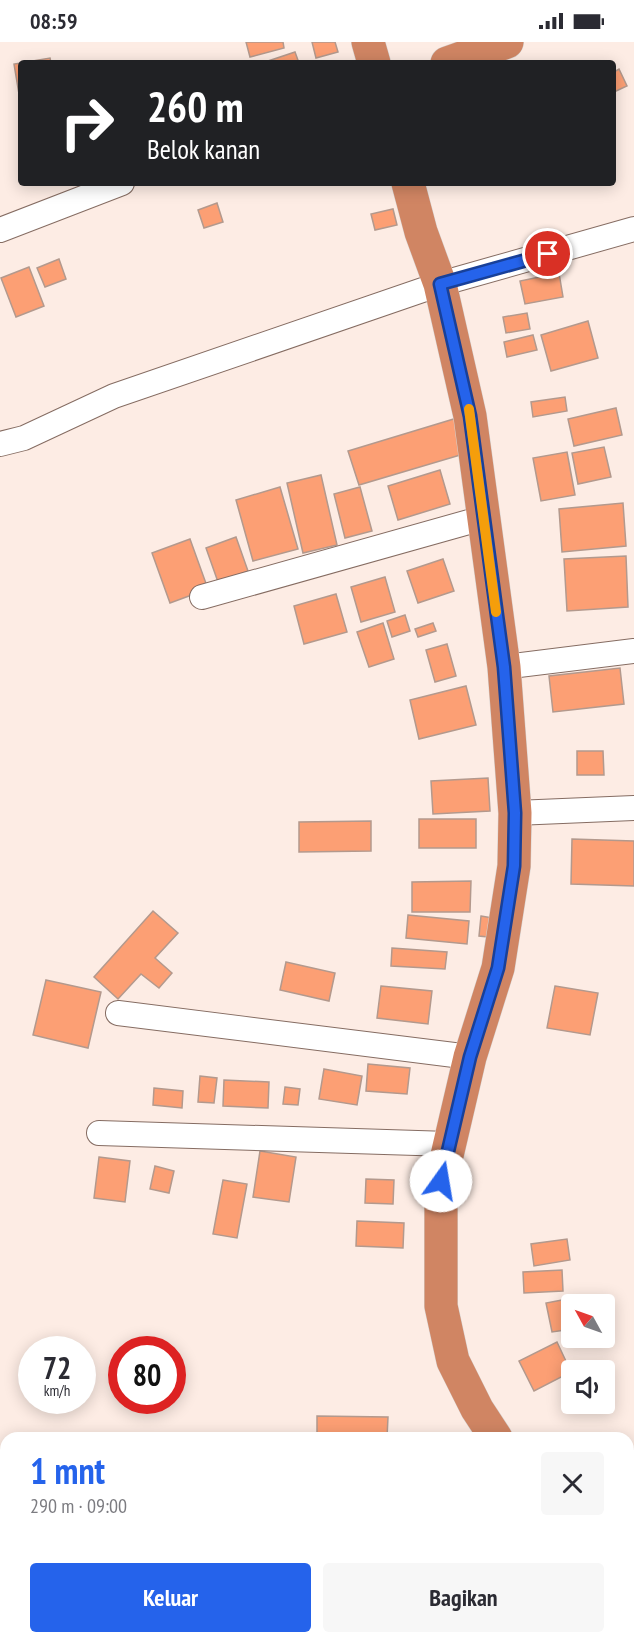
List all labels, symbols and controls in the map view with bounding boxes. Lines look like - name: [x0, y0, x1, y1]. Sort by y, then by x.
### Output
- text: 08:59: [30, 7, 78, 35]
- text: 260 m: [147, 79, 244, 134]
- icon: right: [48, 84, 126, 162]
- text: Belok kanan: [147, 132, 260, 166]
- pin: [522, 228, 573, 279]
- icon: arrive: [531, 237, 564, 270]
- position arrow: [409, 1149, 473, 1213]
- north arrow: [561, 1294, 615, 1348]
- map controls: [561, 1294, 615, 1414]
- speed limit sign: 80: [108, 1336, 186, 1414]
- text: 72: [43, 1348, 71, 1387]
- button: sound: [561, 1360, 615, 1414]
- text: km/h: [44, 1381, 70, 1400]
- text: 1 mnt: [30, 1447, 105, 1494]
- button: close: [541, 1452, 604, 1515]
- text: 290 m · 09:00: [30, 1493, 127, 1519]
- button: Keluar: [30, 1563, 311, 1632]
- button: Bagikan: [323, 1563, 604, 1632]

